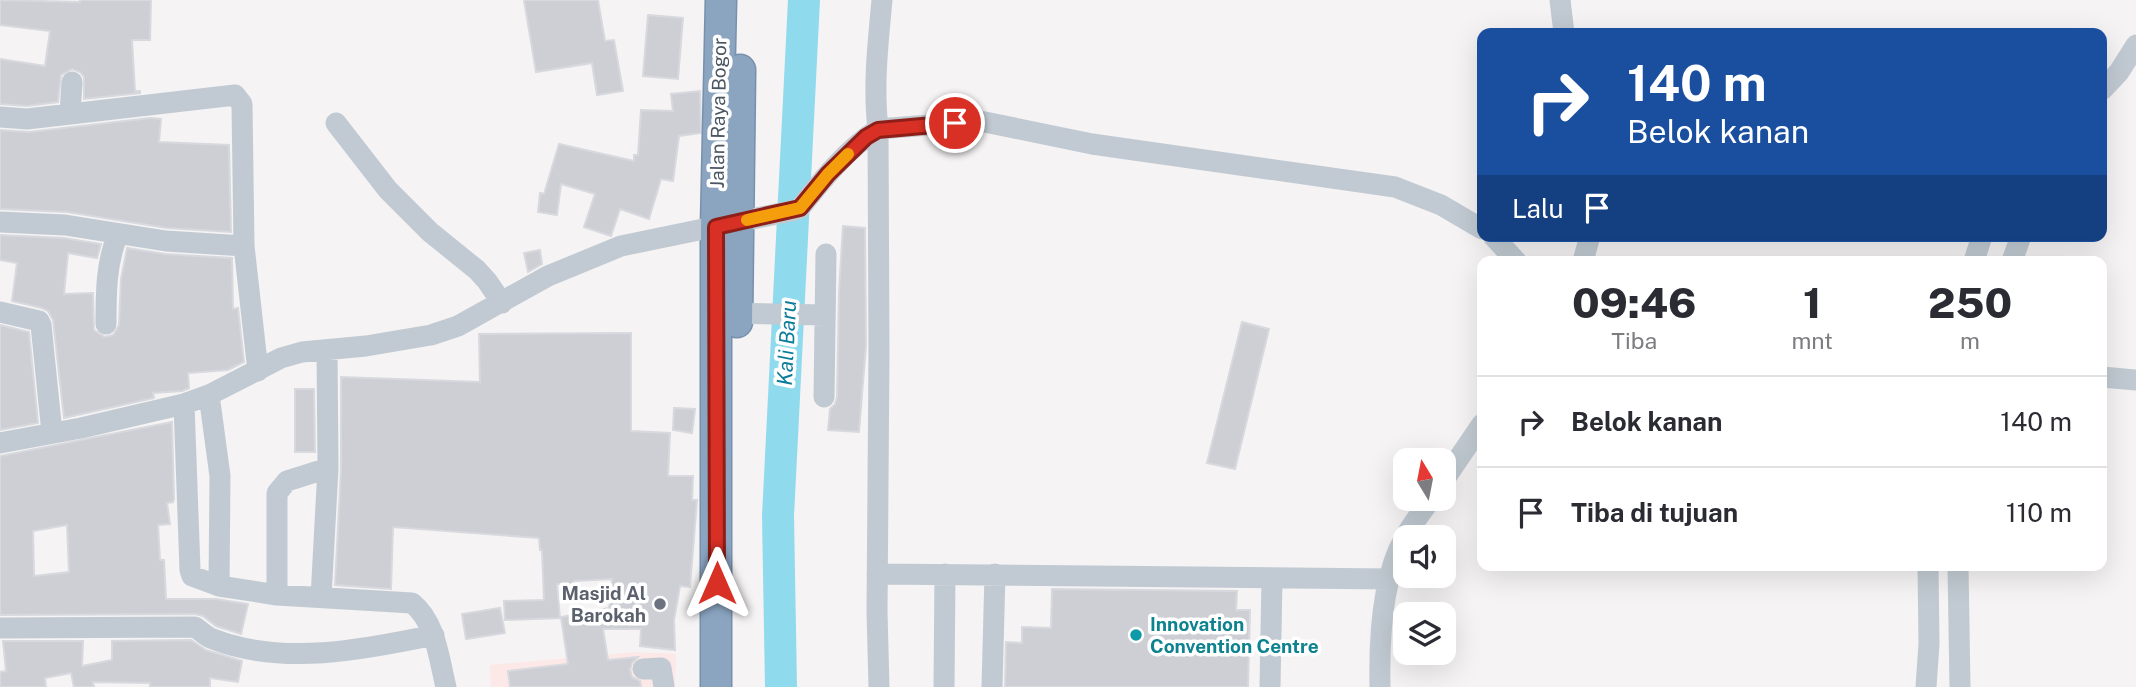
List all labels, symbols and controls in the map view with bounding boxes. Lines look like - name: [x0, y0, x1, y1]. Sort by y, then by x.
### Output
- street label: Jalan Raya Bogor: [706, 37, 730, 189]
- text: 140 m: [1627, 54, 1767, 112]
- icon: right: [1512, 56, 1603, 147]
- pin: [925, 93, 985, 153]
- icon: arrive: [936, 104, 974, 142]
- text: Belok kanan: [1627, 113, 1809, 150]
- icon: arrive: [1578, 189, 1616, 227]
- text: Lalu: [1512, 193, 1564, 224]
- text: 09:46: [1572, 278, 1697, 327]
- text: 1: [1803, 278, 1821, 327]
- text: 250: [1928, 278, 2012, 327]
- water label: Kali Baru: [772, 300, 801, 386]
- text: Tiba: [1611, 327, 1657, 354]
- text: mnt: [1791, 327, 1833, 354]
- text: m: [1960, 327, 1980, 354]
- icon: right: [1512, 403, 1550, 441]
- text: Belok kanan: [1571, 406, 1722, 437]
- text: 140 m: [2000, 406, 2072, 437]
- north arrow: [1393, 448, 1456, 511]
- map controls: [1393, 448, 1456, 665]
- icon: arrive: [1512, 494, 1550, 532]
- text: Tiba di tujuan: [1571, 497, 1738, 528]
- text: 110 m: [2006, 497, 2072, 528]
- button: sound: [1393, 525, 1456, 588]
- position arrow: [680, 546, 754, 620]
- place label: Masjid Al Barokah: [561, 582, 646, 626]
- marker: Masjid Al Barokah: [652, 596, 668, 612]
- button: layers: [1393, 602, 1456, 665]
- place label: Innovation Convention Centre: [1150, 613, 1319, 657]
- marker: Innovation Convention Centre: [1128, 627, 1144, 643]

